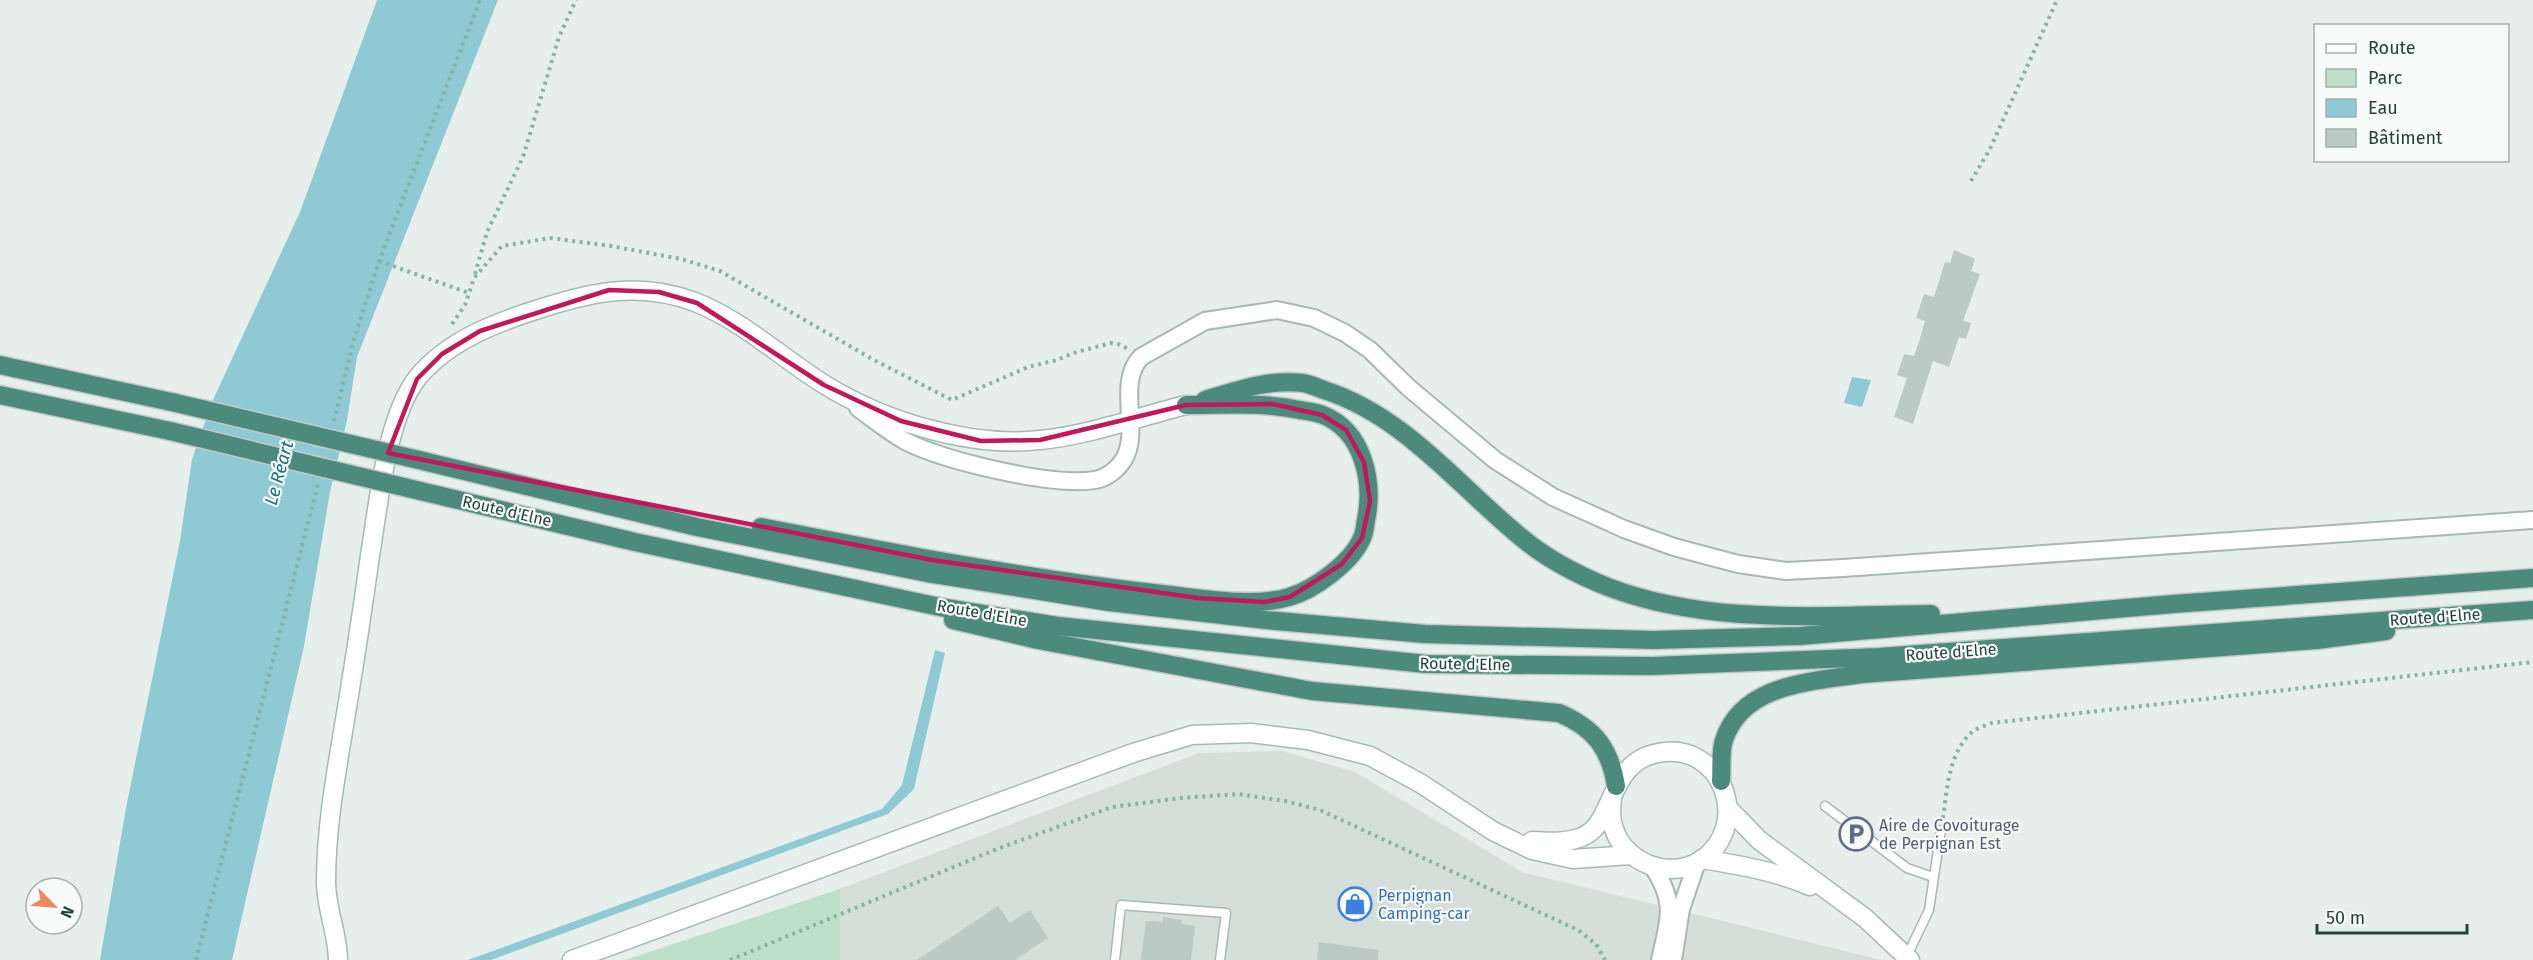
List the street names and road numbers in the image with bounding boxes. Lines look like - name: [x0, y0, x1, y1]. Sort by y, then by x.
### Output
- street label: Route d'Elne: [461, 492, 553, 530]
- street label: Route d'Elne: [936, 596, 1028, 630]
- street label: Route d'Elne: [2389, 604, 2481, 630]
- street label: Route d'Elne: [1905, 639, 1997, 665]
- street label: Route d'Elne: [1419, 654, 1511, 674]

